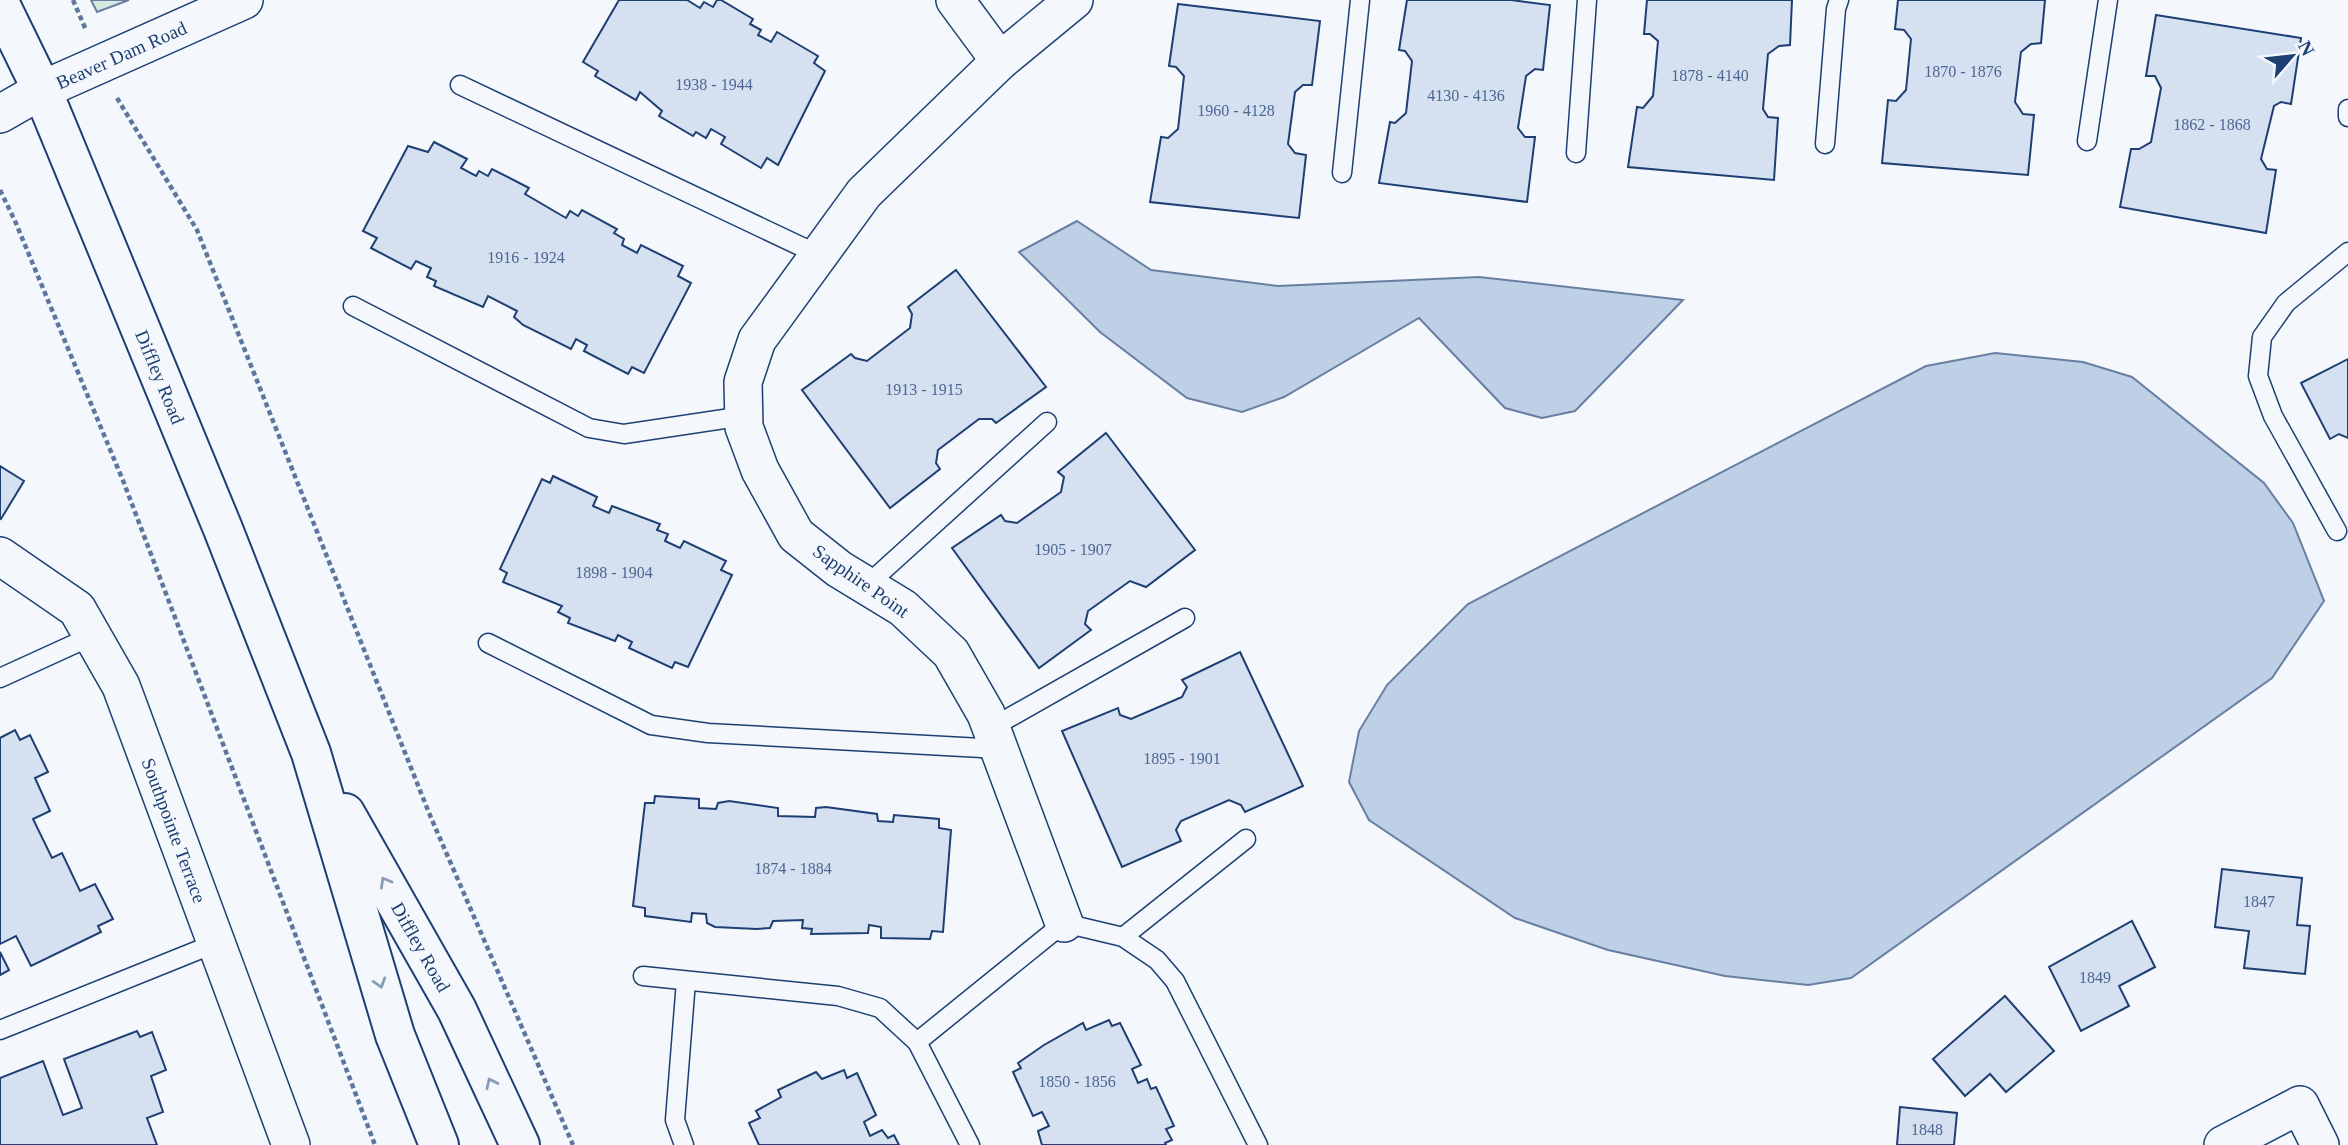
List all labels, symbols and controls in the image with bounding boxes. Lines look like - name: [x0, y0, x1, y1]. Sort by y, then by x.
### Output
- street label: Beaver Dam Road: [53, 16, 190, 93]
- north arrow: [2257, 21, 2327, 91]
- text: N: [2294, 37, 2319, 59]
- house number: 1870 - 1876: [1924, 63, 2002, 80]
- house number: 1878 - 4140: [1671, 67, 1749, 84]
- house number: 1938 - 1944: [675, 76, 753, 93]
- house number: 4130 - 4136: [1427, 87, 1505, 104]
- house number: 1960 - 4128: [1197, 102, 1275, 119]
- house number: 1862 - 1868: [2173, 116, 2251, 133]
- house number: 1916 - 1924: [487, 249, 565, 266]
- street label: Diffley Road: [132, 327, 189, 427]
- house number: 1913 - 1915: [885, 381, 963, 398]
- street label: Sapphire Point: [809, 540, 914, 622]
- house number: 1905 - 1907: [1034, 541, 1112, 558]
- house number: 1898 - 1904: [575, 564, 653, 581]
- house number: 1895 - 1901: [1143, 750, 1221, 767]
- street label: Southpointe Terrace: [138, 755, 211, 906]
- house number: 1874 - 1884: [754, 860, 832, 877]
- one-way arrow: [380, 877, 393, 890]
- house number: 1847: [2243, 893, 2275, 910]
- street label: Diffley Road: [387, 898, 455, 996]
- house number: 1849: [2079, 969, 2111, 986]
- one-way arrow: [371, 976, 386, 988]
- house number: 1850 - 1856: [1038, 1073, 1116, 1090]
- one-way arrow: [485, 1078, 499, 1090]
- house number: 1848: [1911, 1121, 1943, 1138]

